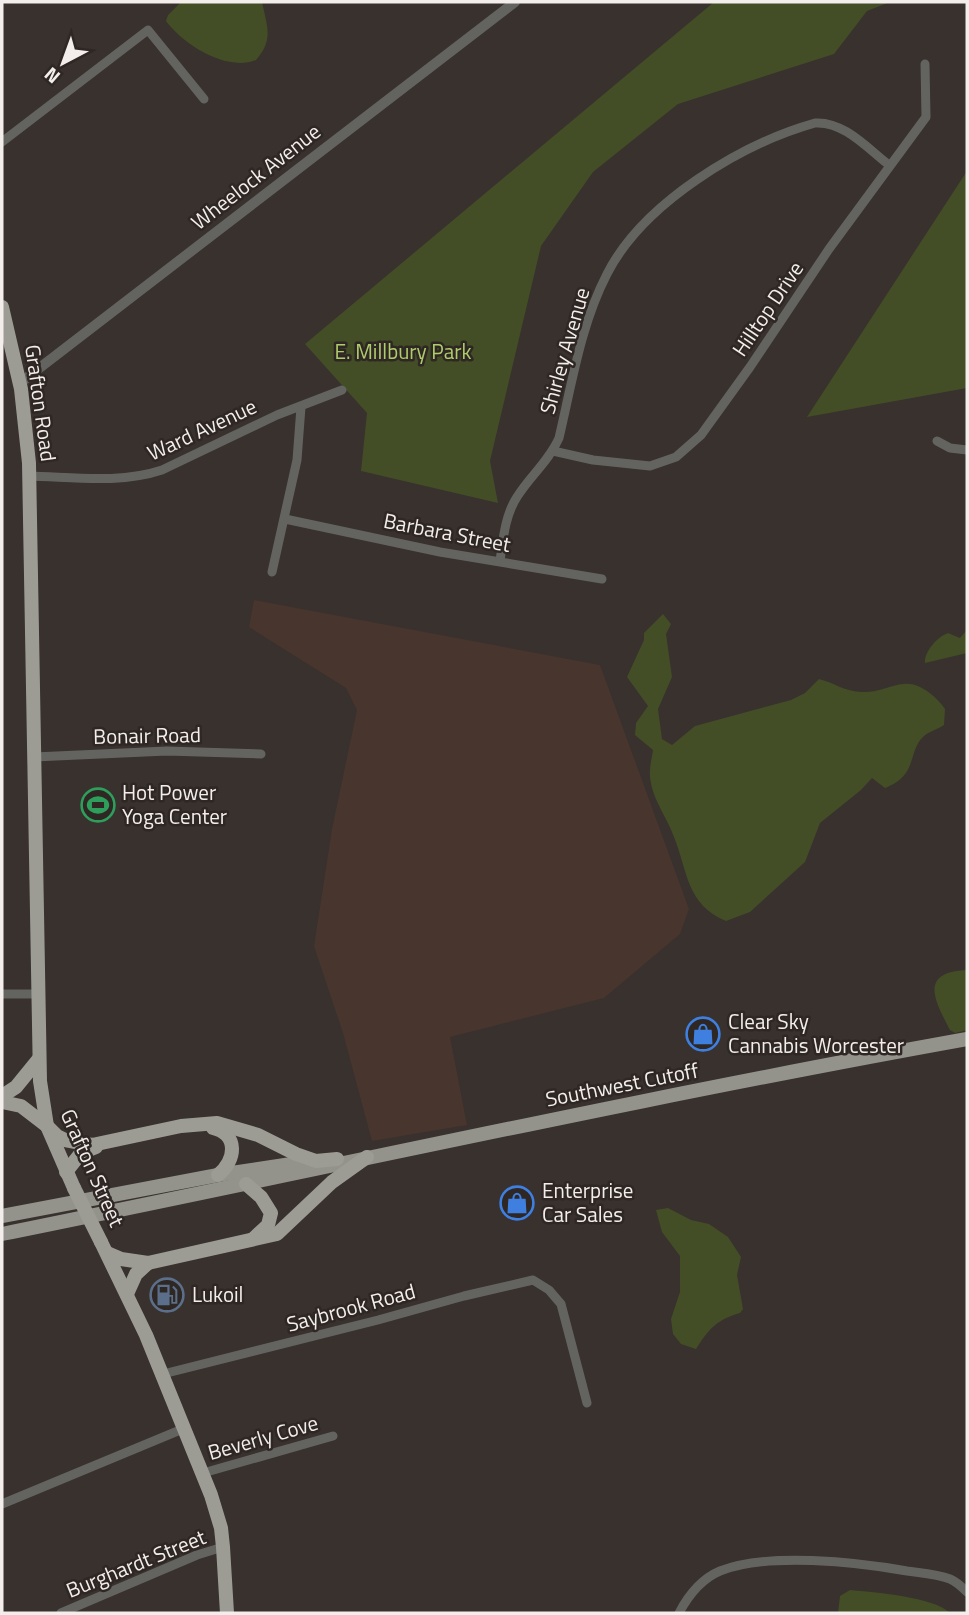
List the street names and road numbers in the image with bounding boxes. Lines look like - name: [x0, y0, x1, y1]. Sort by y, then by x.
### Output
- street label: Wheelock Avenue: [184, 115, 327, 237]
- street label: Hilltop Drive: [724, 254, 811, 362]
- street label: Shirley Avenue: [531, 284, 597, 418]
- street label: Grafton Road: [17, 342, 65, 463]
- street label: Ward Avenue: [142, 390, 261, 468]
- street label: Barbara Street: [381, 504, 514, 560]
- street label: Bonair Road: [93, 718, 201, 752]
- street label: Southwest Cutoff: [543, 1054, 701, 1115]
- street label: Grafton Street: [53, 1103, 133, 1232]
- street label: Saybrook Road: [283, 1274, 419, 1340]
- street label: Beverly Cove: [204, 1406, 322, 1468]
- street label: Burghardt Street: [61, 1520, 211, 1606]

